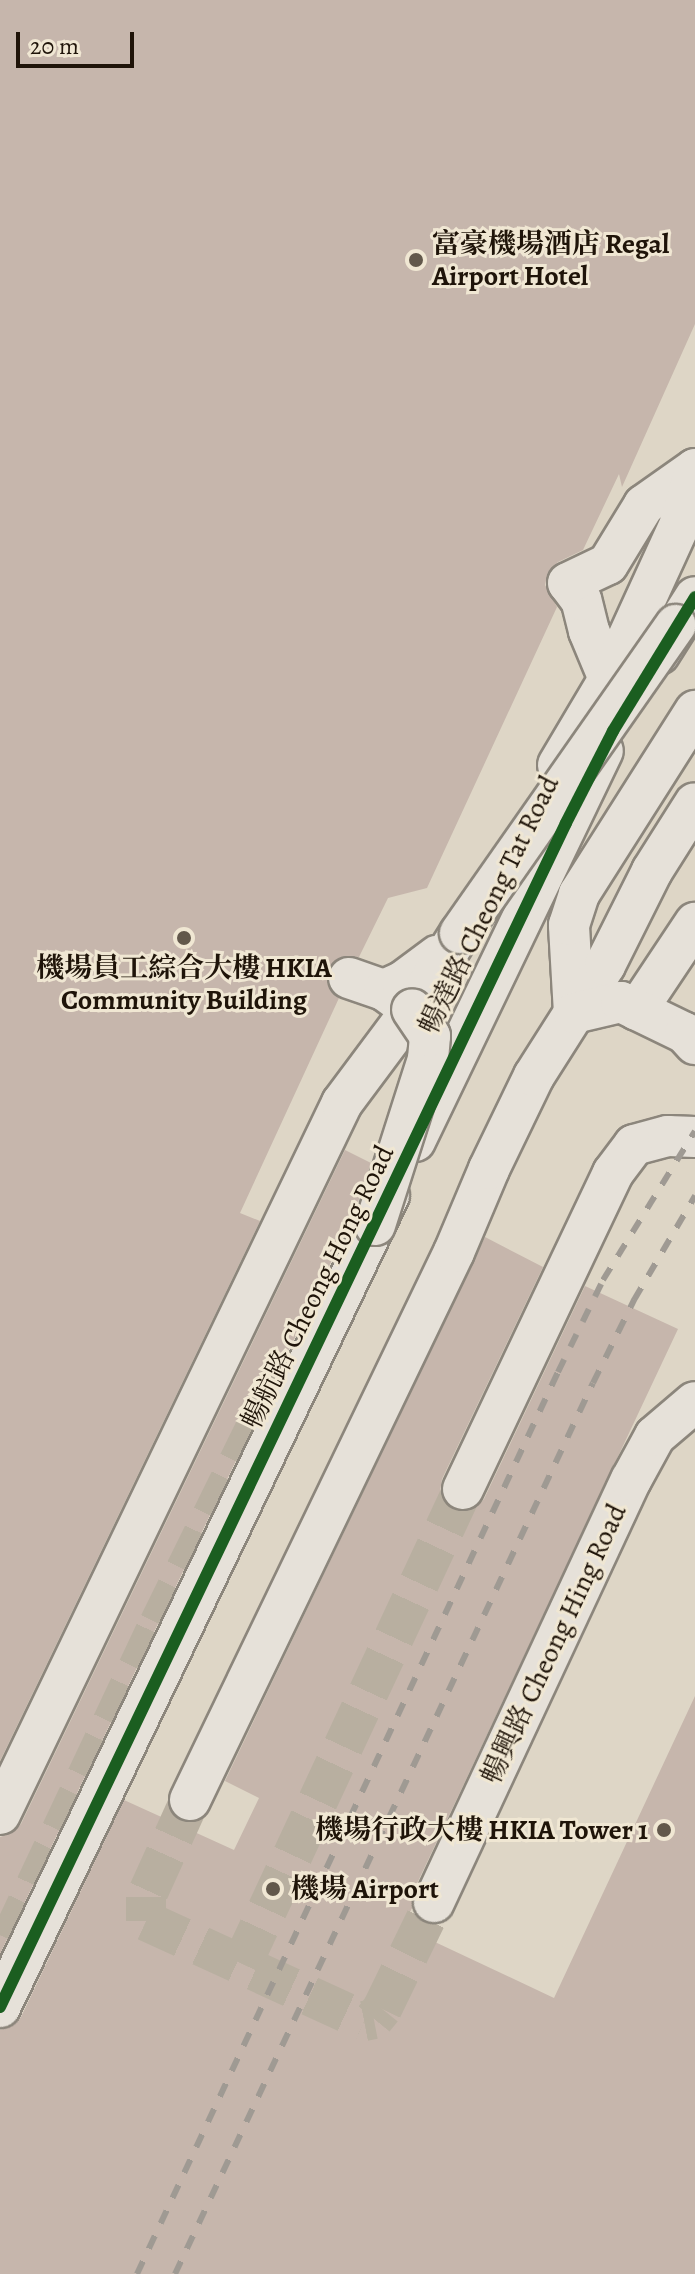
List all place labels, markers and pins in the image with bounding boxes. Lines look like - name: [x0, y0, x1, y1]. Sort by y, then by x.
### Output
- place label: 富豪機場酒店 Regal Airport Hotel: [432, 227, 669, 293]
- marker: 富豪機場酒店 Regal Airport Hotel: [407, 251, 425, 269]
- marker: 機場員工綜合大樓 HKIA Community Building: [175, 929, 193, 947]
- place label: 機場員工綜合大樓 HKIA Community Building: [36, 951, 332, 1017]
- place label: 機場行政大樓 HKIA Tower 1: [315, 1813, 648, 1847]
- marker: 機場行政大樓 HKIA Tower 1: [655, 1821, 673, 1839]
- place label: 機場 Airport: [291, 1872, 439, 1906]
- marker: 機場 Airport: [262, 1878, 284, 1900]

